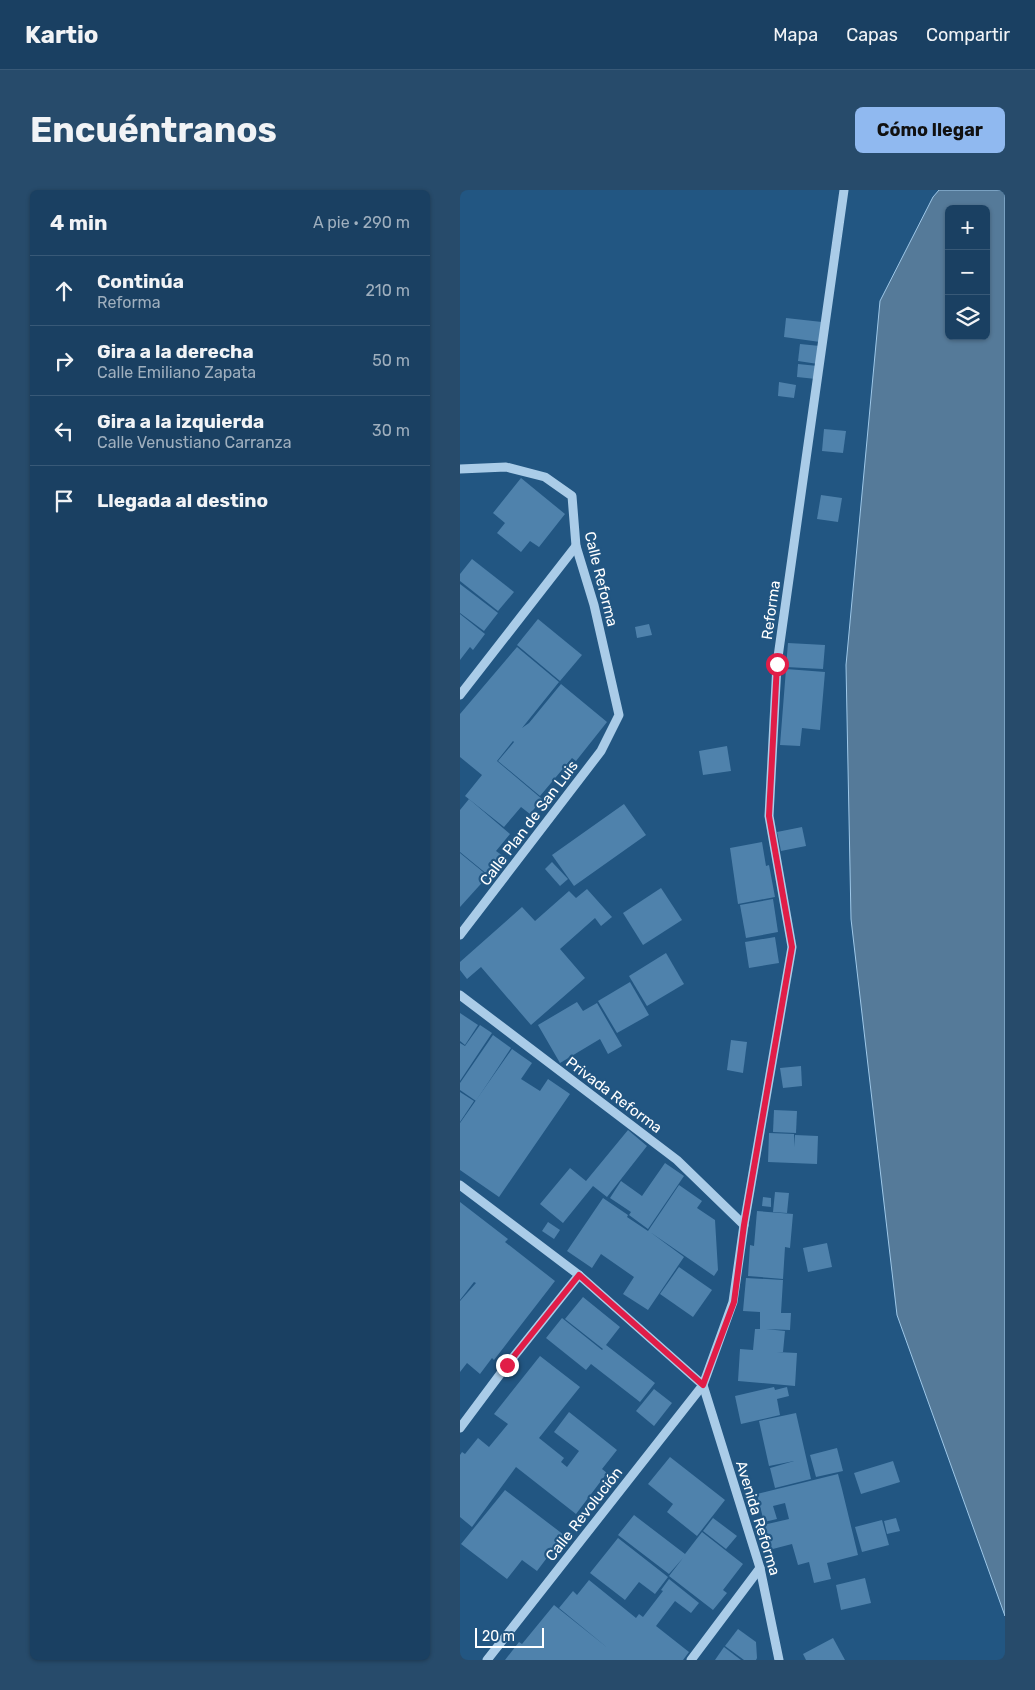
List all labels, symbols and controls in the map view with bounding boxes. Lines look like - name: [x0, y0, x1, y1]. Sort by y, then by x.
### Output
- text: Kartio: [25, 21, 99, 49]
- text: Mapa: [773, 24, 818, 46]
- text: Capas: [846, 24, 898, 46]
- text: Compartir: [926, 24, 1010, 46]
- button: Cómo llegar: [855, 107, 1005, 153]
- text: Encuéntranos: [30, 109, 277, 151]
- map controls: [945, 205, 990, 340]
- button: +: [945, 205, 990, 250]
- text: 4 min: [50, 210, 108, 235]
- text: A pie · 290 m: [313, 213, 410, 232]
- button: −: [945, 250, 990, 295]
- text: Continúa: [97, 270, 184, 293]
- icon: ahead: [50, 277, 78, 305]
- text: 210 m: [365, 281, 410, 300]
- text: Reforma: [97, 293, 161, 312]
- button: layers: [945, 295, 990, 340]
- text: Gira a la derecha: [97, 340, 254, 363]
- icon: right: [50, 347, 78, 375]
- text: 50 m: [372, 351, 410, 370]
- text: Calle Emiliano Zapata: [97, 363, 256, 382]
- text: Gira a la izquierda: [97, 410, 264, 433]
- icon: left: [50, 417, 78, 445]
- text: 30 m: [372, 421, 410, 440]
- text: Calle Venustiano Carranza: [97, 433, 292, 452]
- icon: arrive: [50, 487, 78, 515]
- text: Llegada al destino: [97, 489, 268, 512]
- street label: Calle Reforma: [581, 530, 621, 628]
- street label: Reforma: [758, 579, 784, 641]
- route start: [766, 653, 789, 676]
- street label: Calle Plan de San Luis: [476, 757, 582, 889]
- street label: Privada Reforma: [562, 1053, 666, 1137]
- route end: [496, 1354, 519, 1377]
- street label: Avenida Reforma: [732, 1458, 784, 1578]
- street label: Calle Revolución: [542, 1463, 626, 1565]
- scale bar: [475, 1625, 544, 1648]
- text: 20 m: [482, 1628, 515, 1645]

